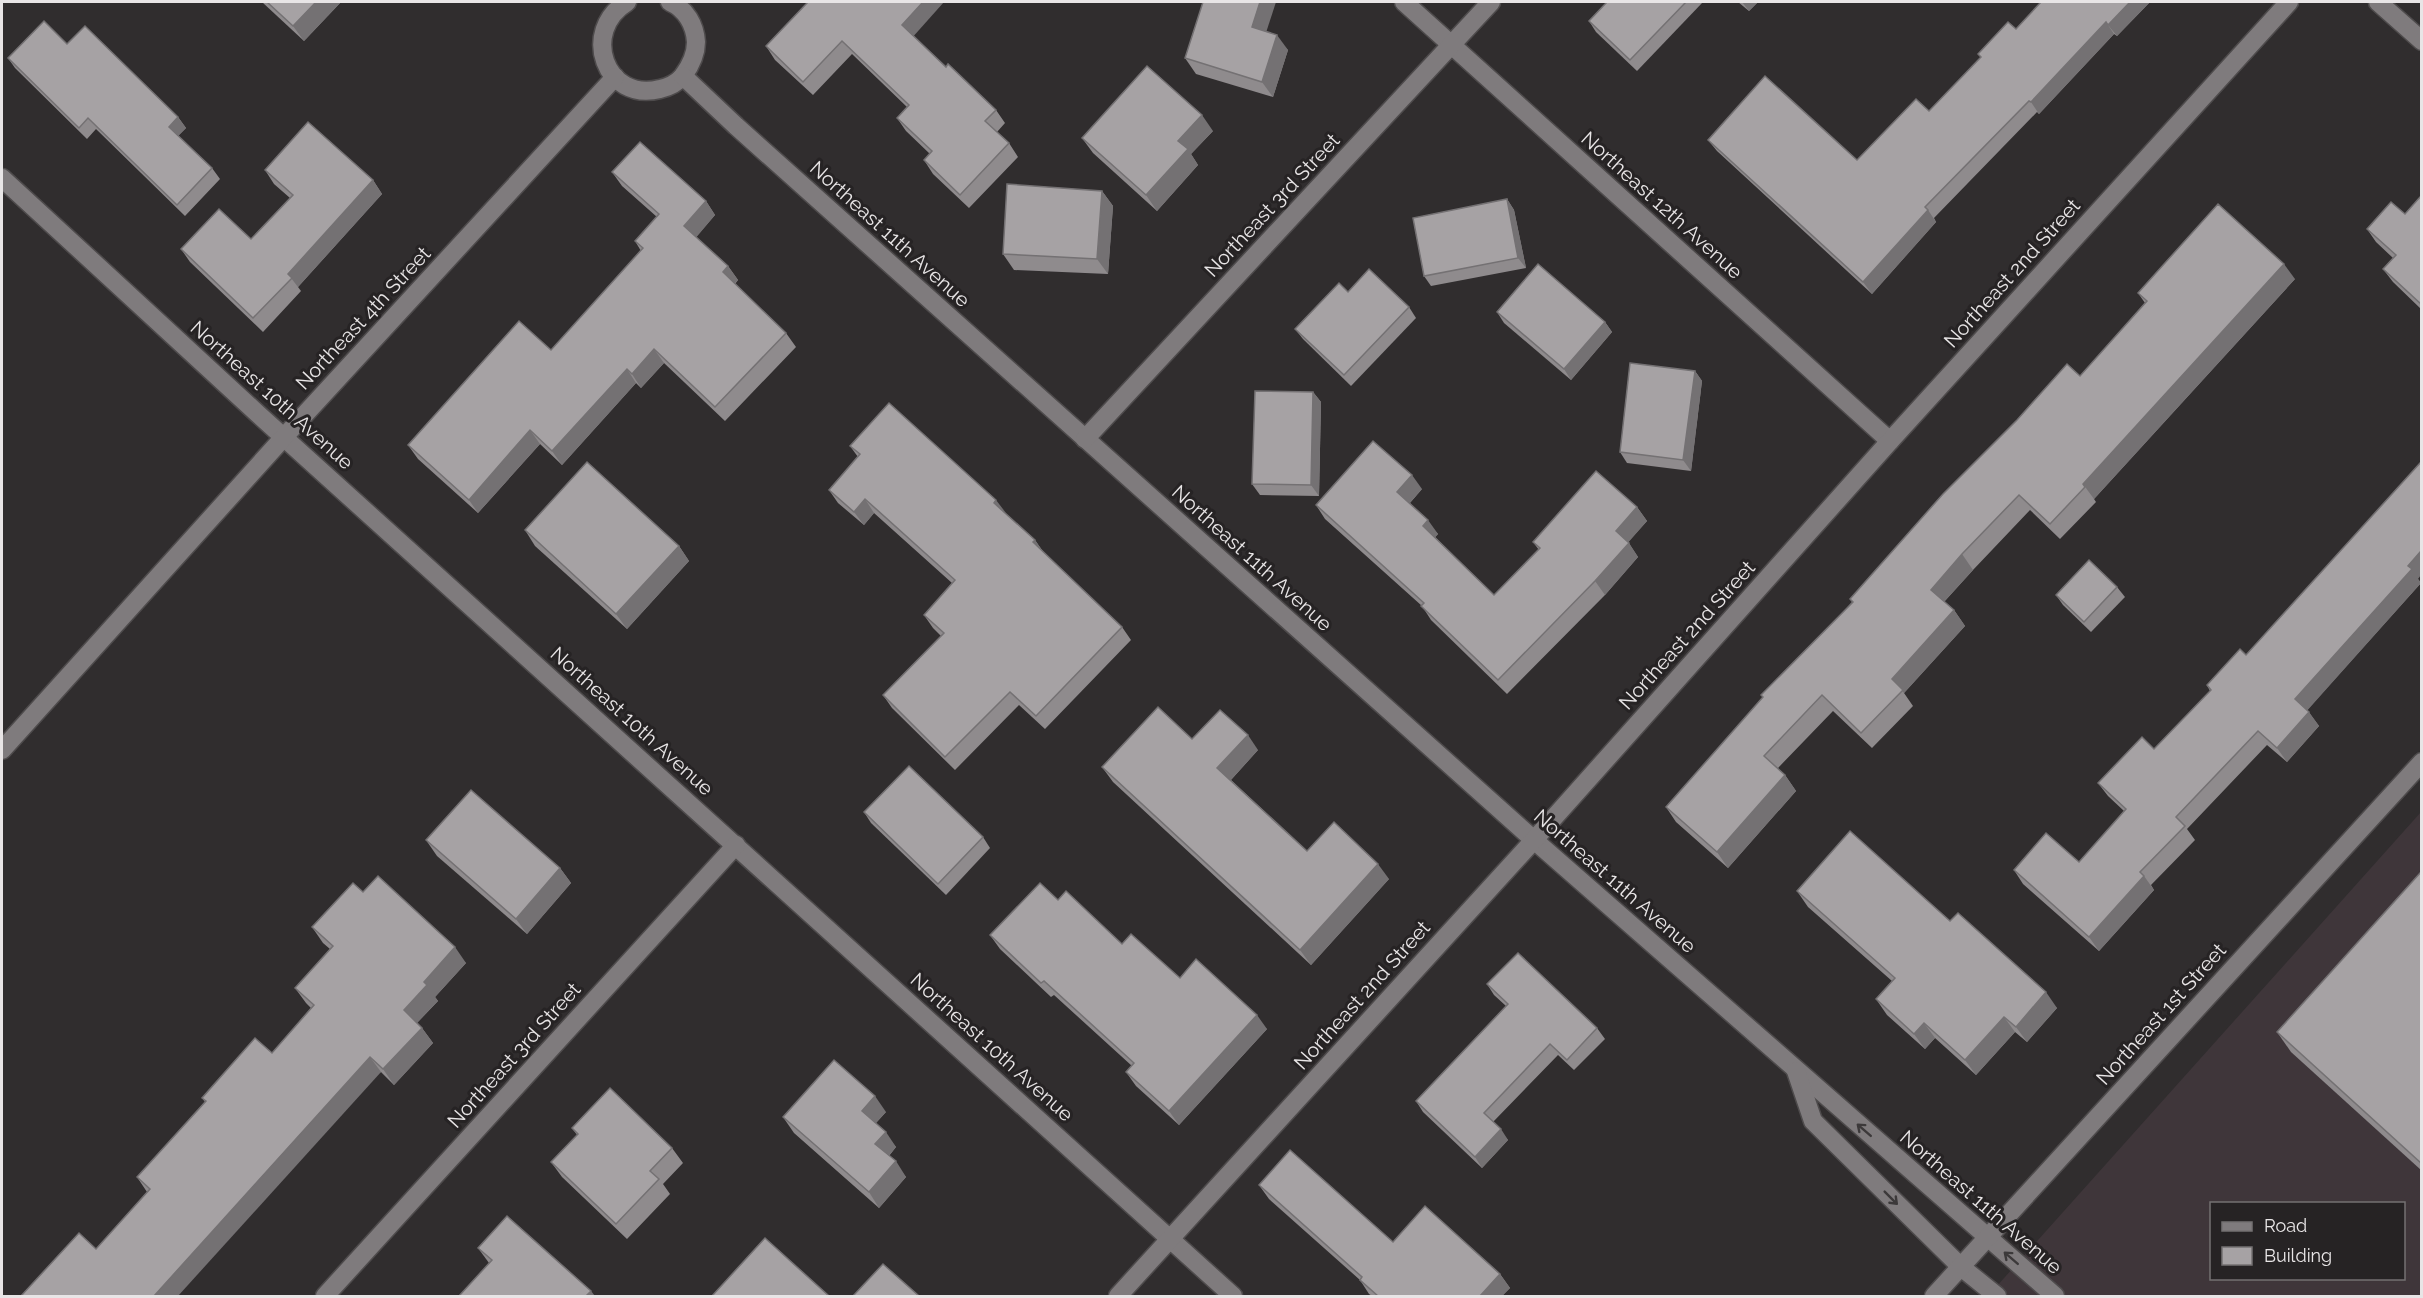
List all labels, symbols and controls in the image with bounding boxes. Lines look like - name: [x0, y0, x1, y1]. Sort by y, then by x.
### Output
- street label: Northeast 12th Avenue: [1576, 126, 1748, 284]
- street label: Northeast 3rd Street: [1199, 128, 1345, 282]
- street label: Northeast 11th Avenue: [805, 156, 975, 312]
- street label: Northeast 2nd Street: [1939, 194, 2085, 352]
- street label: Northeast 4th Street: [291, 241, 436, 394]
- street label: Northeast 10th Avenue: [186, 316, 358, 475]
- street label: Northeast 11th Avenue: [1167, 480, 1337, 636]
- street label: Northeast 2nd Street: [1614, 556, 1760, 714]
- street label: Northeast 10th Avenue: [546, 642, 718, 801]
- street label: Northeast 11th Avenue: [1529, 804, 1701, 958]
- street label: Northeast 2nd Street: [1289, 916, 1435, 1074]
- street label: Northeast 1st Street: [2091, 938, 2231, 1090]
- street label: Northeast 10th Avenue: [906, 968, 1078, 1127]
- street label: Northeast 3rd Street: [442, 977, 586, 1133]
- one-way arrow: [1857, 1123, 1872, 1137]
- street label: Northeast 11th Avenue: [1895, 1125, 2067, 1279]
- one-way arrow: [1884, 1190, 1899, 1205]
- legend: [2210, 1202, 2405, 1280]
- text: Road: [2264, 1215, 2307, 1236]
- text: Building: [2264, 1245, 2332, 1266]
- one-way arrow: [2004, 1251, 2019, 1265]

